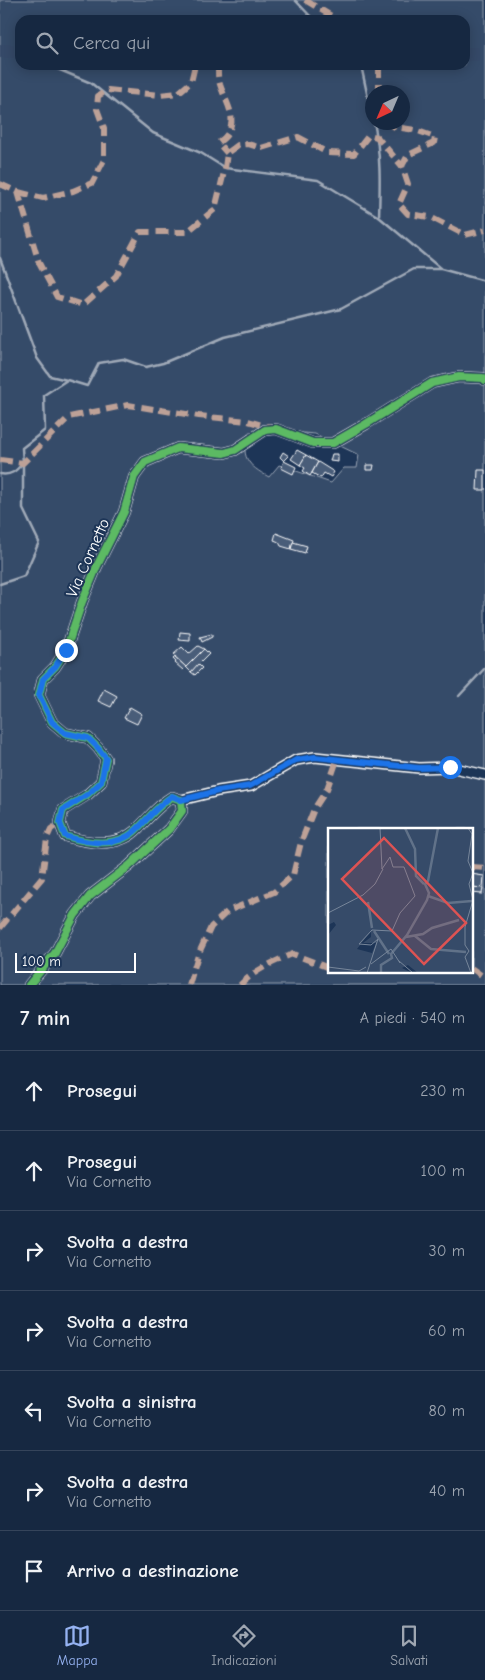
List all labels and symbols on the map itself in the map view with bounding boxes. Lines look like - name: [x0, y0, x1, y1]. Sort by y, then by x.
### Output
- north arrow: [365, 85, 410, 130]
- street label: Via Cornetto: [63, 516, 113, 600]
- route end: [55, 639, 78, 662]
- route start: [439, 756, 462, 779]
- inset map: [328, 828, 472, 972]
- scale bar: [15, 950, 136, 973]

